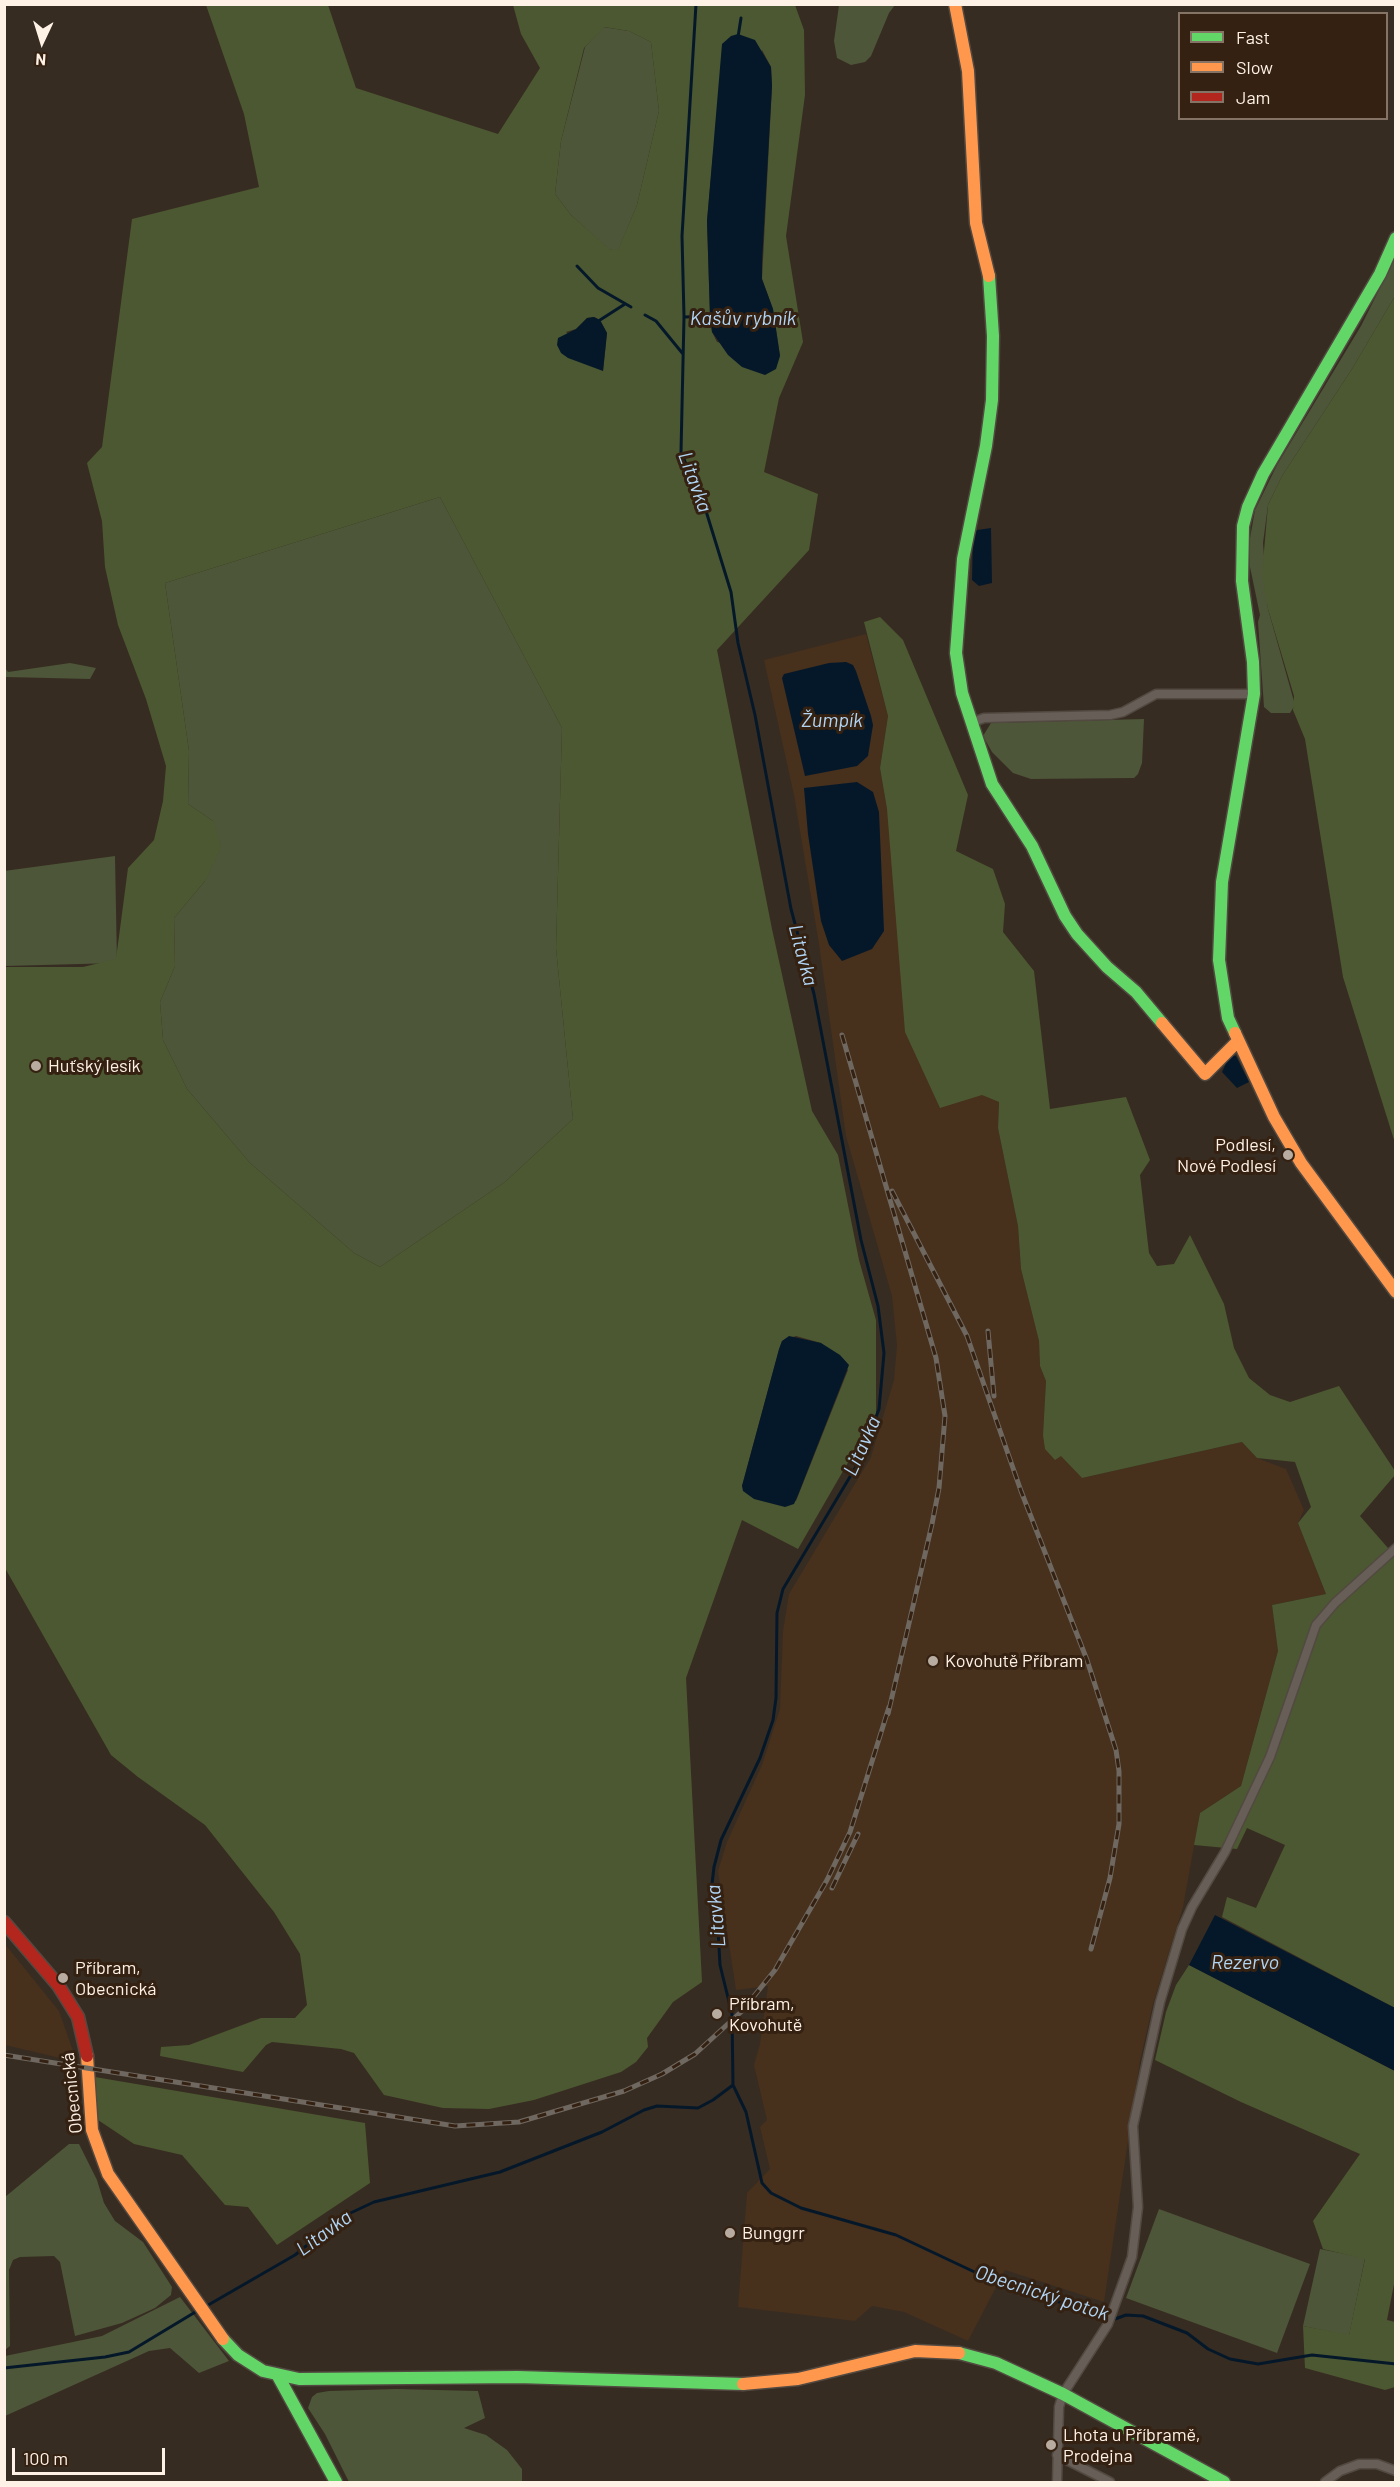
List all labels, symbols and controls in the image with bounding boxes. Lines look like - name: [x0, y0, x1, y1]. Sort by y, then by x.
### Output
- north arrow: [12, 12, 72, 72]
- legend: [1178, 12, 1388, 120]
- text: Fast: [1236, 26, 1270, 48]
- text: N: [35, 51, 47, 70]
- text: Slow: [1236, 56, 1273, 78]
- text: Jam: [1236, 86, 1270, 108]
- water label: Kašův rybník: [690, 306, 796, 330]
- water label: Litavka: [673, 448, 717, 516]
- water label: Žumpík: [801, 708, 863, 732]
- water label: Litavka: [783, 922, 823, 988]
- place label: Huťský lesík: [48, 1055, 141, 1077]
- marker: Huťský lesík: [29, 1059, 43, 1073]
- place label: Podlesí, Nové Podlesí: [1177, 1134, 1276, 1176]
- marker: Podlesí, Nové Podlesí: [1281, 1148, 1295, 1162]
- water label: Litavka: [838, 1412, 886, 1480]
- place label: Kovohutě Příbram: [945, 1650, 1084, 1672]
- marker: Kovohutě Příbram: [926, 1654, 940, 1668]
- water label: Litavka: [701, 1884, 731, 1948]
- water label: Rezervo: [1211, 1950, 1279, 1974]
- place label: Příbram, Obecnická: [75, 1957, 157, 2000]
- marker: Příbram, Obecnická: [56, 1971, 70, 1985]
- place label: Příbram, Kovohutě: [729, 1993, 802, 2036]
- marker: Příbram, Kovohutě: [710, 2007, 724, 2021]
- street label: Obecnická: [57, 2051, 87, 2135]
- water label: Litavka: [292, 2205, 356, 2261]
- place label: Bunggrr: [742, 2222, 805, 2244]
- marker: Bunggrr: [723, 2226, 737, 2240]
- water label: Obecnický potok: [972, 2260, 1112, 2326]
- place label: Lhota u Příbramě, Prodejna: [1063, 2424, 1200, 2466]
- scale bar: [15, 2436, 168, 2474]
- marker: Lhota u Příbramě, Prodejna: [1044, 2438, 1058, 2452]
- text: 100 m: [23, 2447, 68, 2469]

